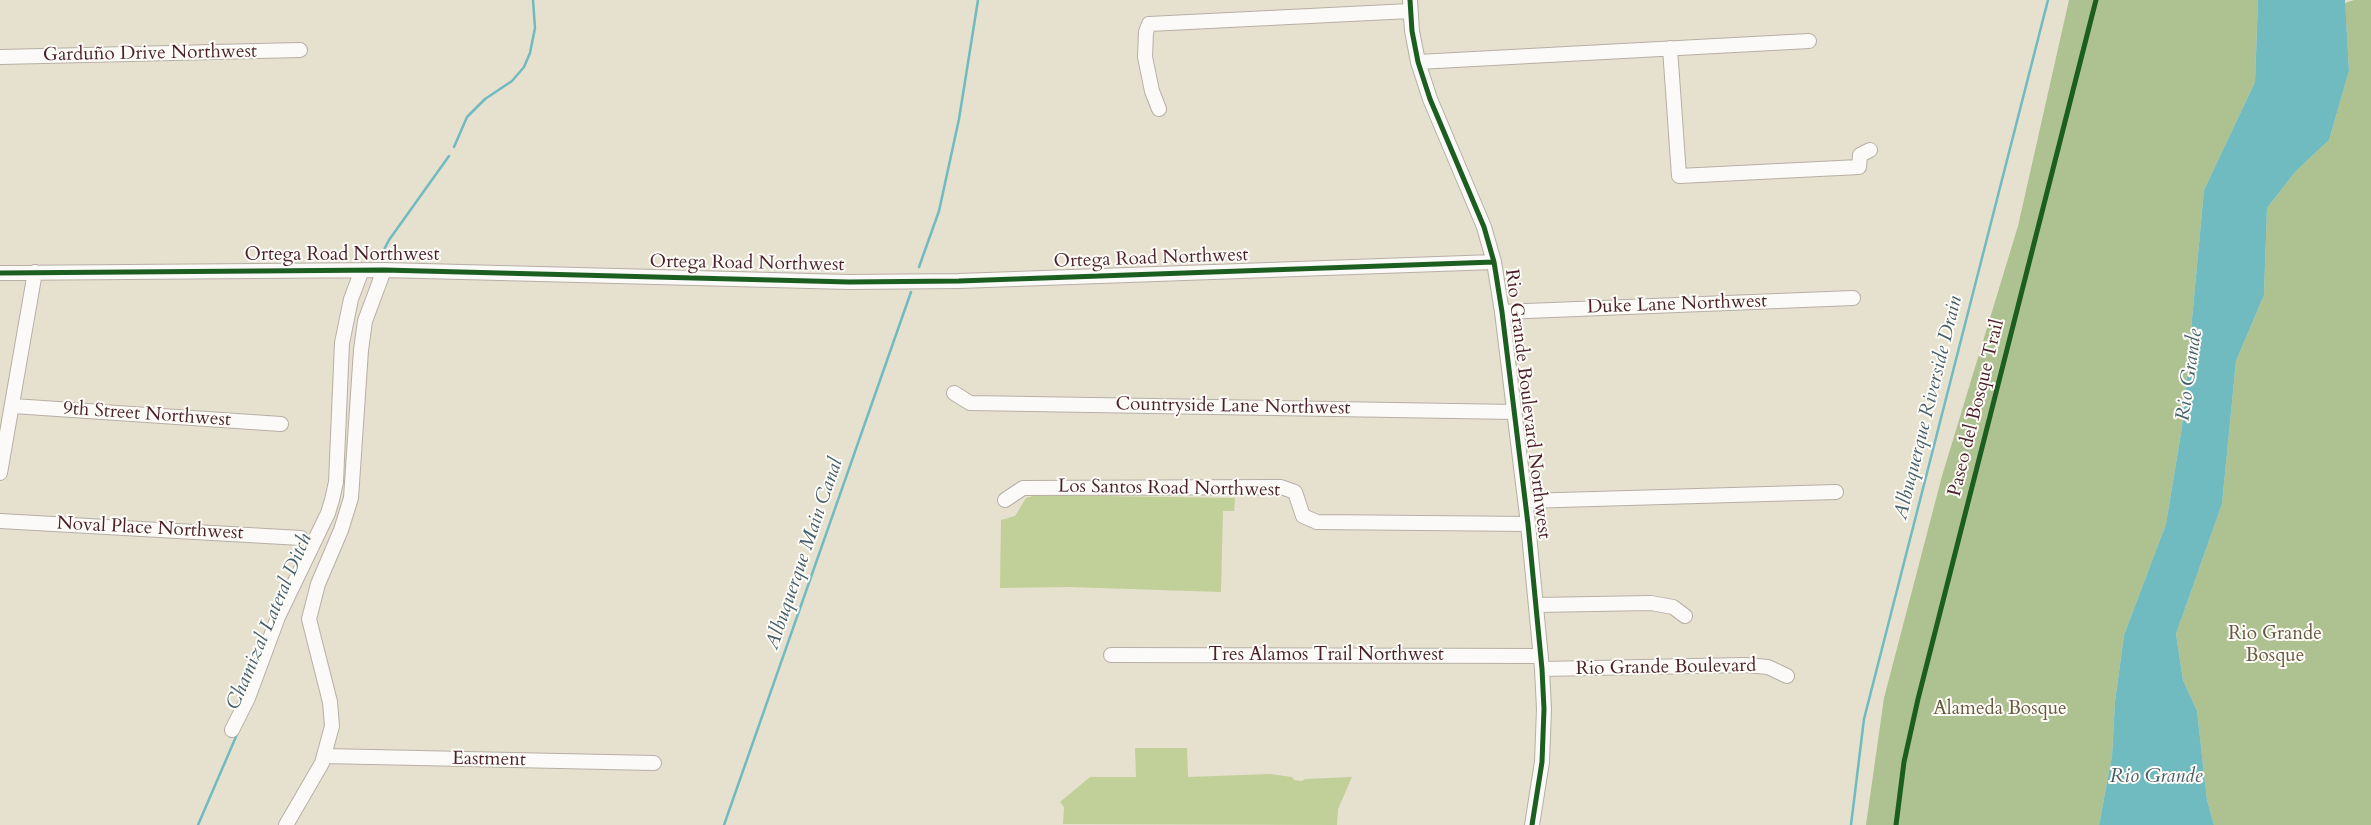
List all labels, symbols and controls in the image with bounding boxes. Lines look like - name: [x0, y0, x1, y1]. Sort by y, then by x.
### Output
- street label: Garduño Drive Northwest: [43, 41, 257, 67]
- street label: Ortega Road Northwest: [1053, 244, 1249, 274]
- street label: Ortega Road Northwest: [245, 245, 439, 267]
- street label: Ortega Road Northwest: [649, 251, 845, 277]
- street label: Rio Grande Boulevard Northwest: [1499, 268, 1555, 540]
- street label: Duke Lane Northwest: [1587, 290, 1767, 320]
- water label: Albuquerque Riverside Drain: [1890, 294, 1968, 522]
- street label: Paseo del Bosque Trail: [1944, 317, 2010, 499]
- water label: Rio Grande: [2172, 327, 2208, 423]
- street label: Countryside Lane Northwest: [1115, 394, 1351, 420]
- street label: 9th Street Northwest: [62, 398, 232, 432]
- water label: Albuquerque Main Canal: [761, 455, 849, 653]
- street label: Los Santos Road Northwest: [1058, 476, 1280, 502]
- street label: Noval Place Northwest: [56, 513, 244, 545]
- water label: Chamizal Lateral Ditch: [222, 530, 318, 714]
- park label: Rio Grande Bosque: [2228, 624, 2322, 668]
- street label: Tres Alamos Trail Northwest: [1208, 645, 1444, 667]
- street label: Rio Grande Boulevard: [1575, 655, 1757, 681]
- park label: Alameda Bosque: [1933, 699, 2067, 721]
- street label: Eastment: [452, 748, 526, 772]
- water label: Rio Grande: [2110, 765, 2202, 789]

